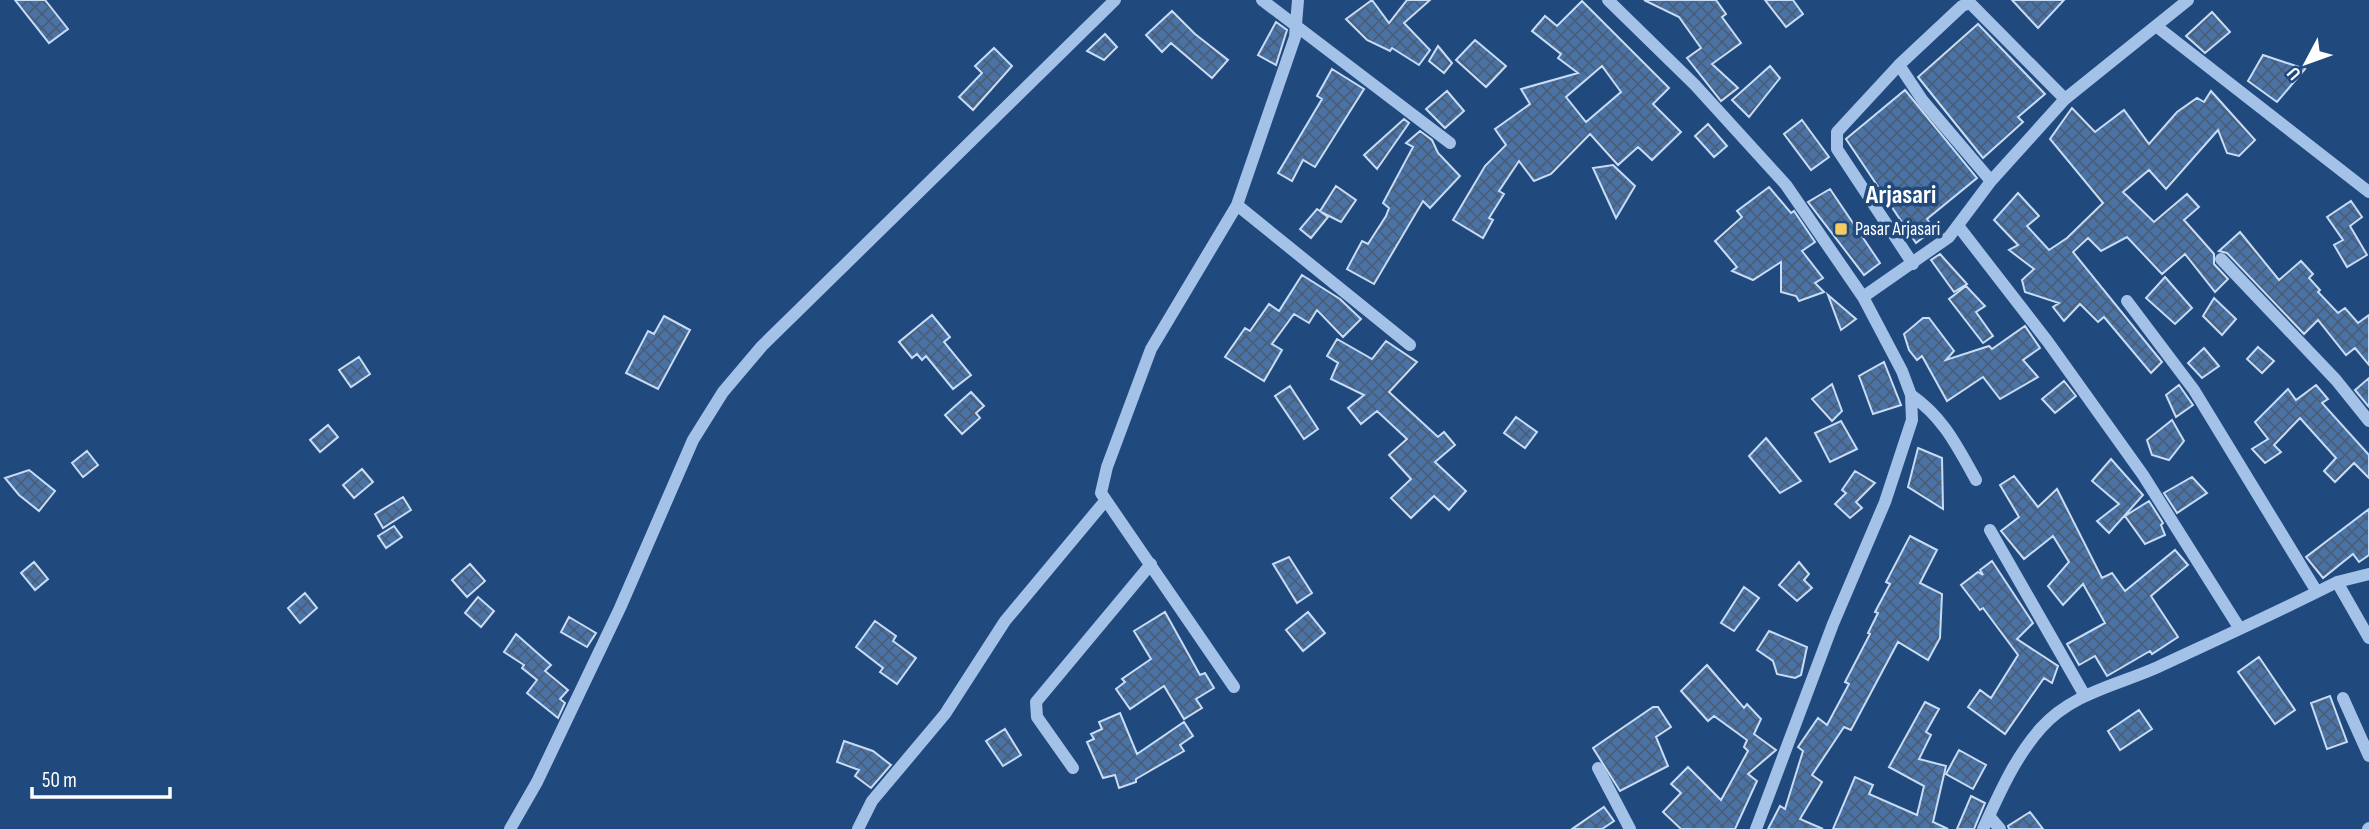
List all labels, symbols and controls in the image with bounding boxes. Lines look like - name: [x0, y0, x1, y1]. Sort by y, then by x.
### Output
- north arrow: [2271, 28, 2341, 98]
- text: U: [2282, 62, 2306, 84]
- district label: Arjasari: [1865, 180, 1936, 211]
- place label: Pasar Arjasari: [1855, 218, 1940, 241]
- marker: Pasar Arjasari: [1833, 221, 1849, 237]
- scale bar: [32, 756, 170, 800]
- text: 50 m: [42, 768, 77, 793]

